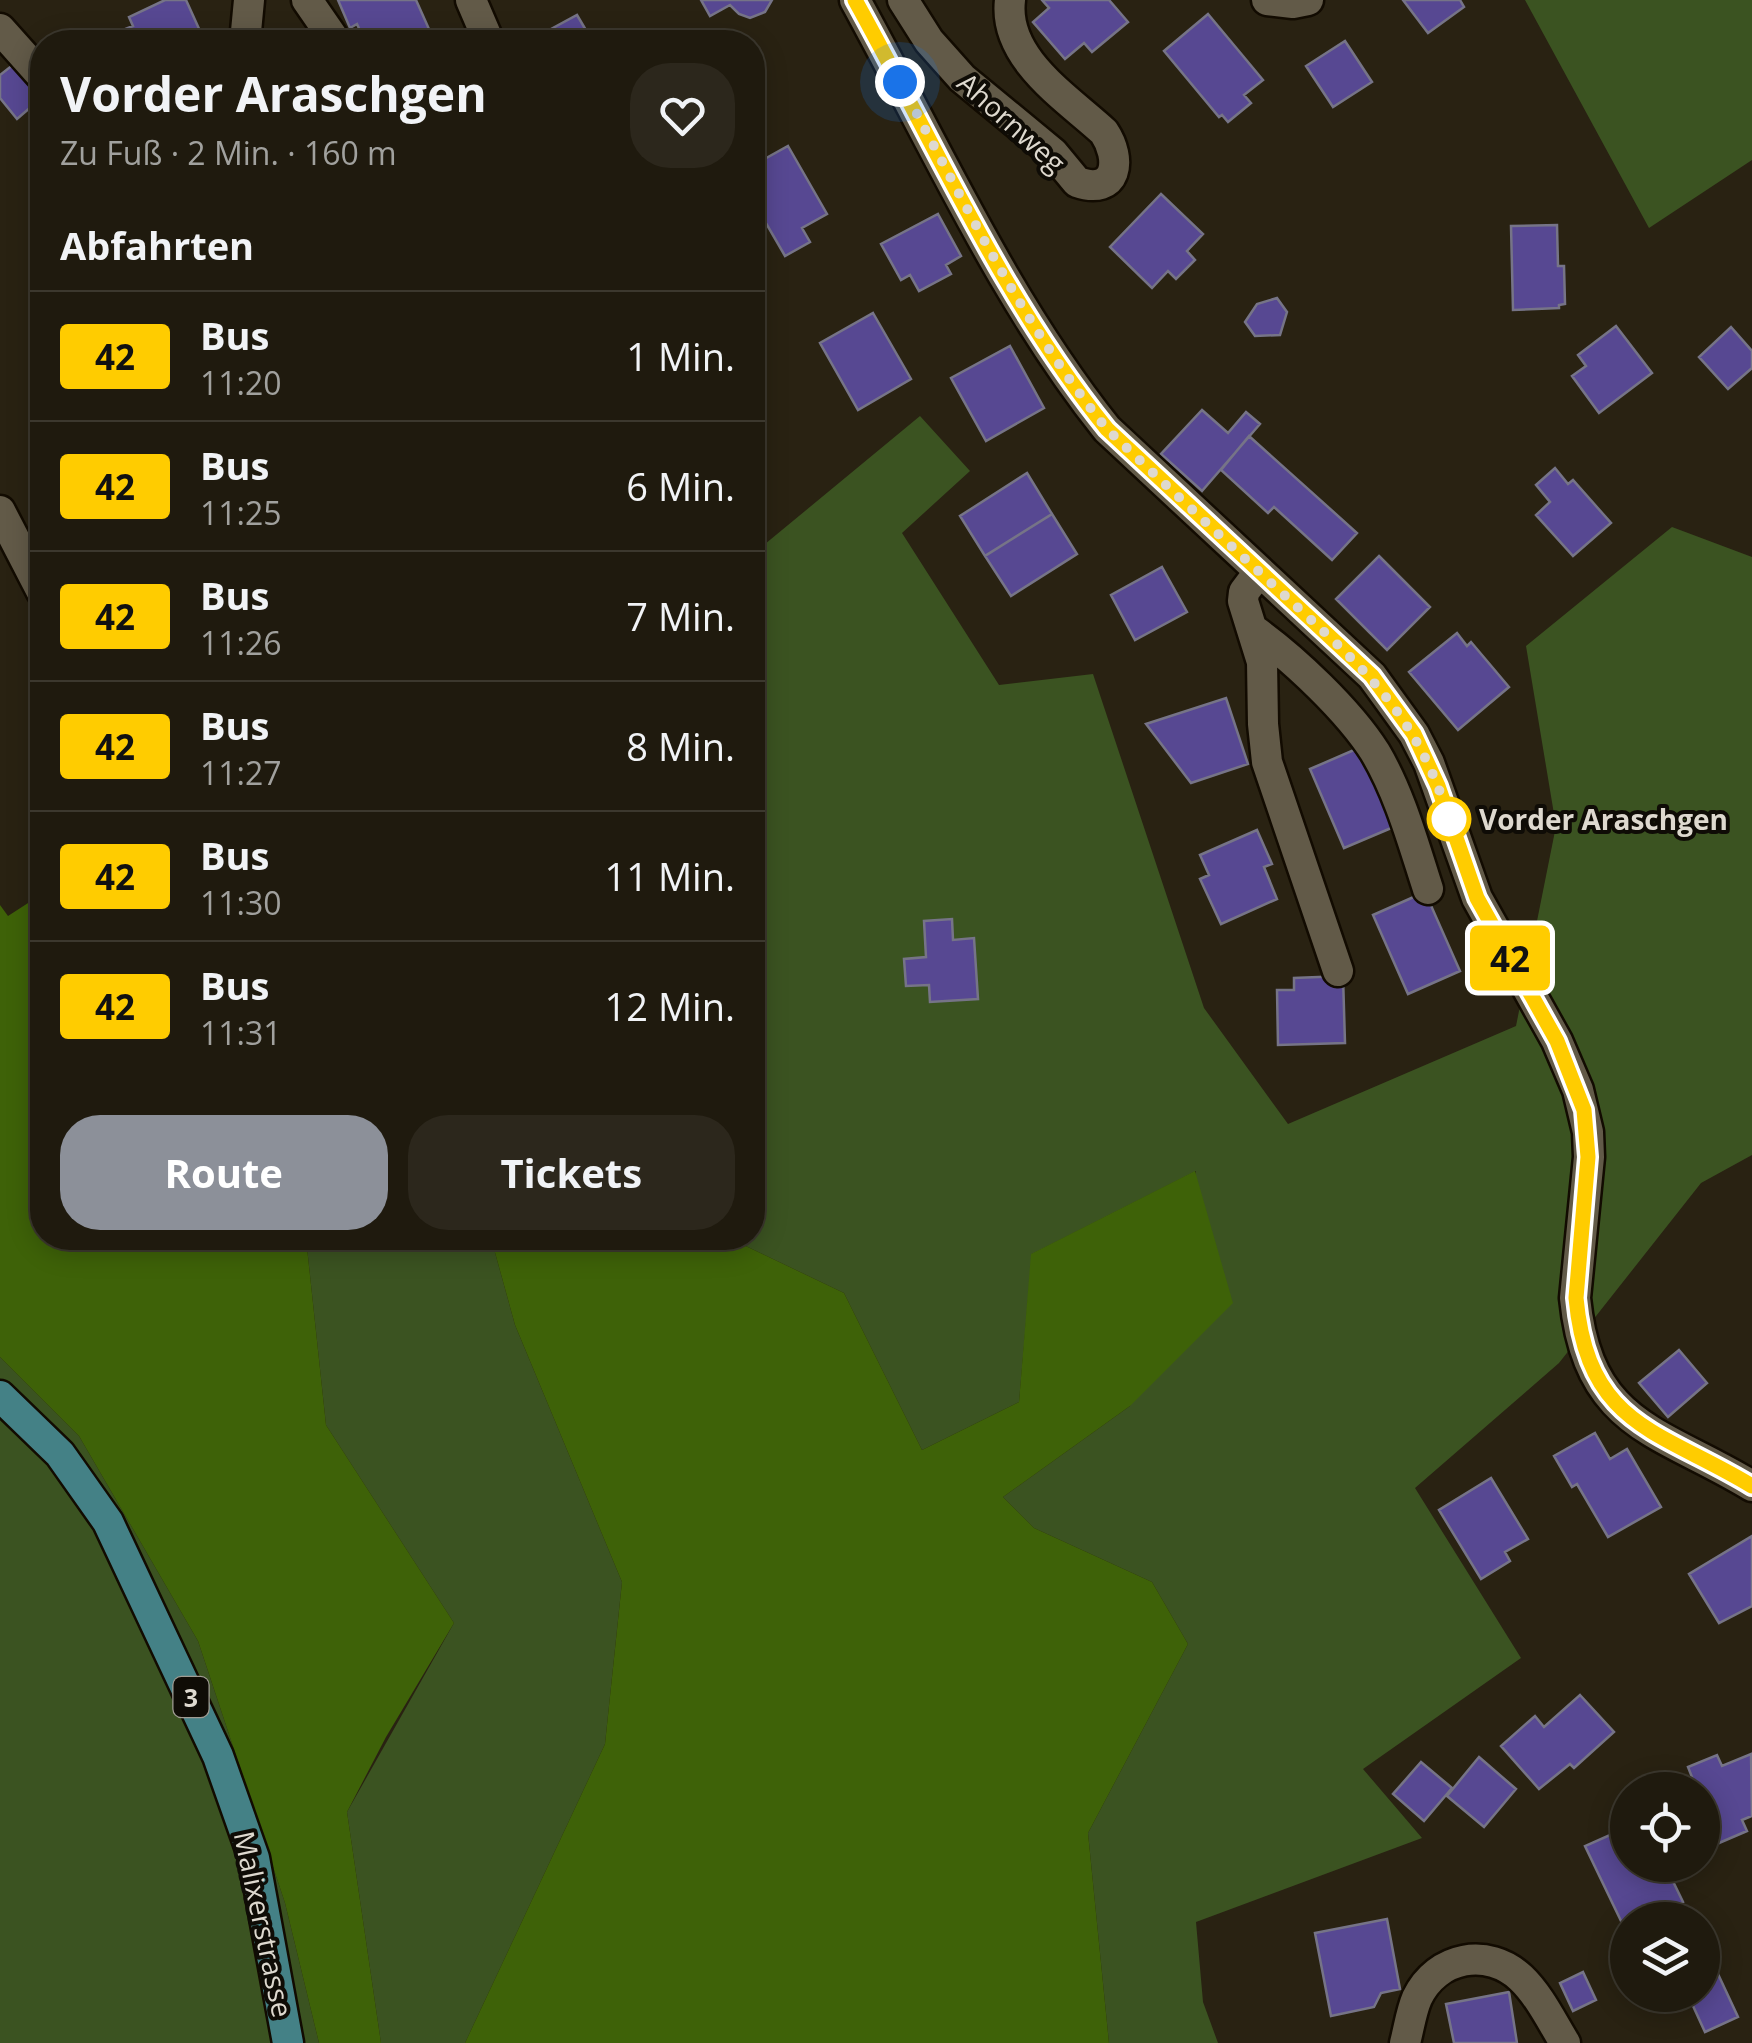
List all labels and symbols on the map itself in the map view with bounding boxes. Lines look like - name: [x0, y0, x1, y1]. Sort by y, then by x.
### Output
- your location: [875, 57, 925, 107]
- street label: Ahornweg: [950, 63, 1074, 181]
- marker: Vorder Araschgen: [1428, 798, 1470, 840]
- place label: Vorder Araschgen: [1479, 800, 1728, 838]
- line badge: 42: [1465, 926, 1555, 990]
- road number: 3: [174, 1677, 208, 1717]
- street label: Malixerstrasse: [226, 1827, 302, 2021]

